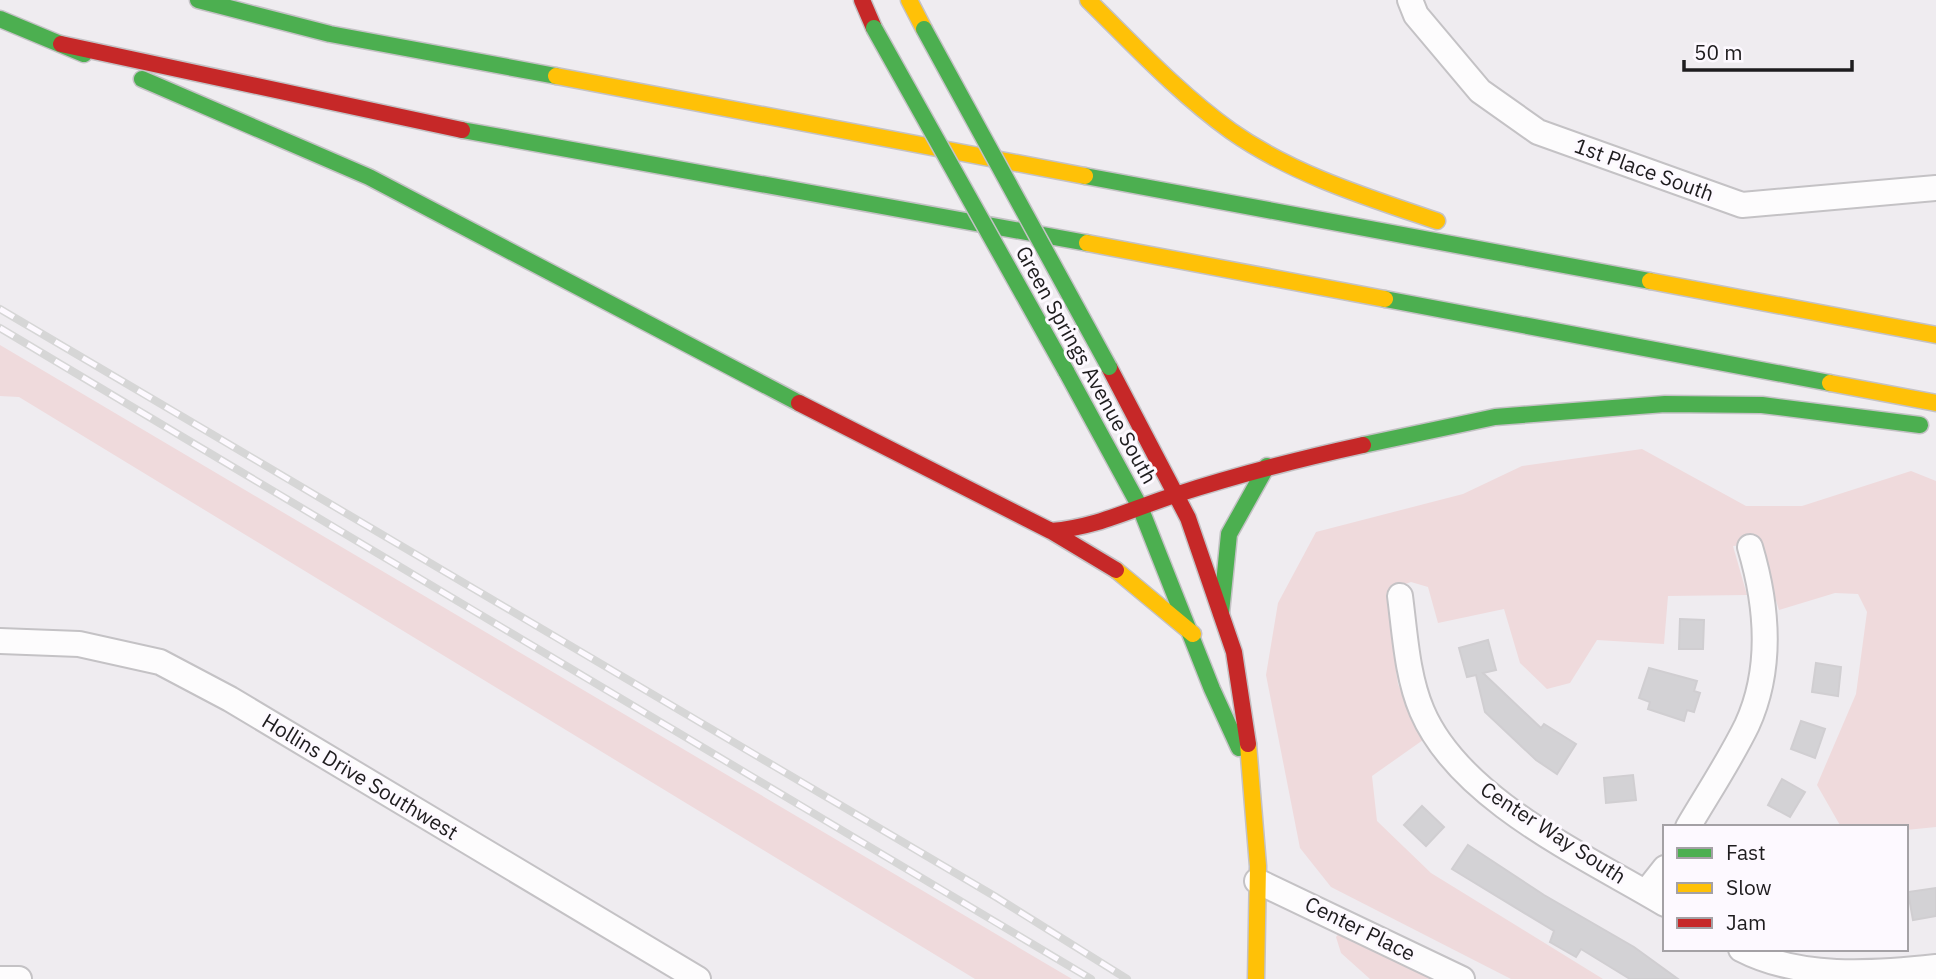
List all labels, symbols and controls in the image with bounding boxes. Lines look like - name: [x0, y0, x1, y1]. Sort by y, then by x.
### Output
- scale bar: [1684, 28, 1852, 72]
- text: 50 m: [1694, 38, 1743, 66]
- street label: 1st Place South: [1571, 131, 1718, 207]
- street label: Green Springs Avenue South: [1010, 241, 1164, 488]
- street label: Hollins Drive Southwest: [257, 706, 464, 846]
- street label: Center Way South: [1475, 775, 1632, 890]
- legend: [1663, 825, 1908, 951]
- text: Fast: [1726, 838, 1766, 866]
- text: Slow: [1726, 873, 1772, 901]
- street label: Center Place: [1301, 889, 1420, 967]
- text: Jam: [1726, 908, 1766, 936]

